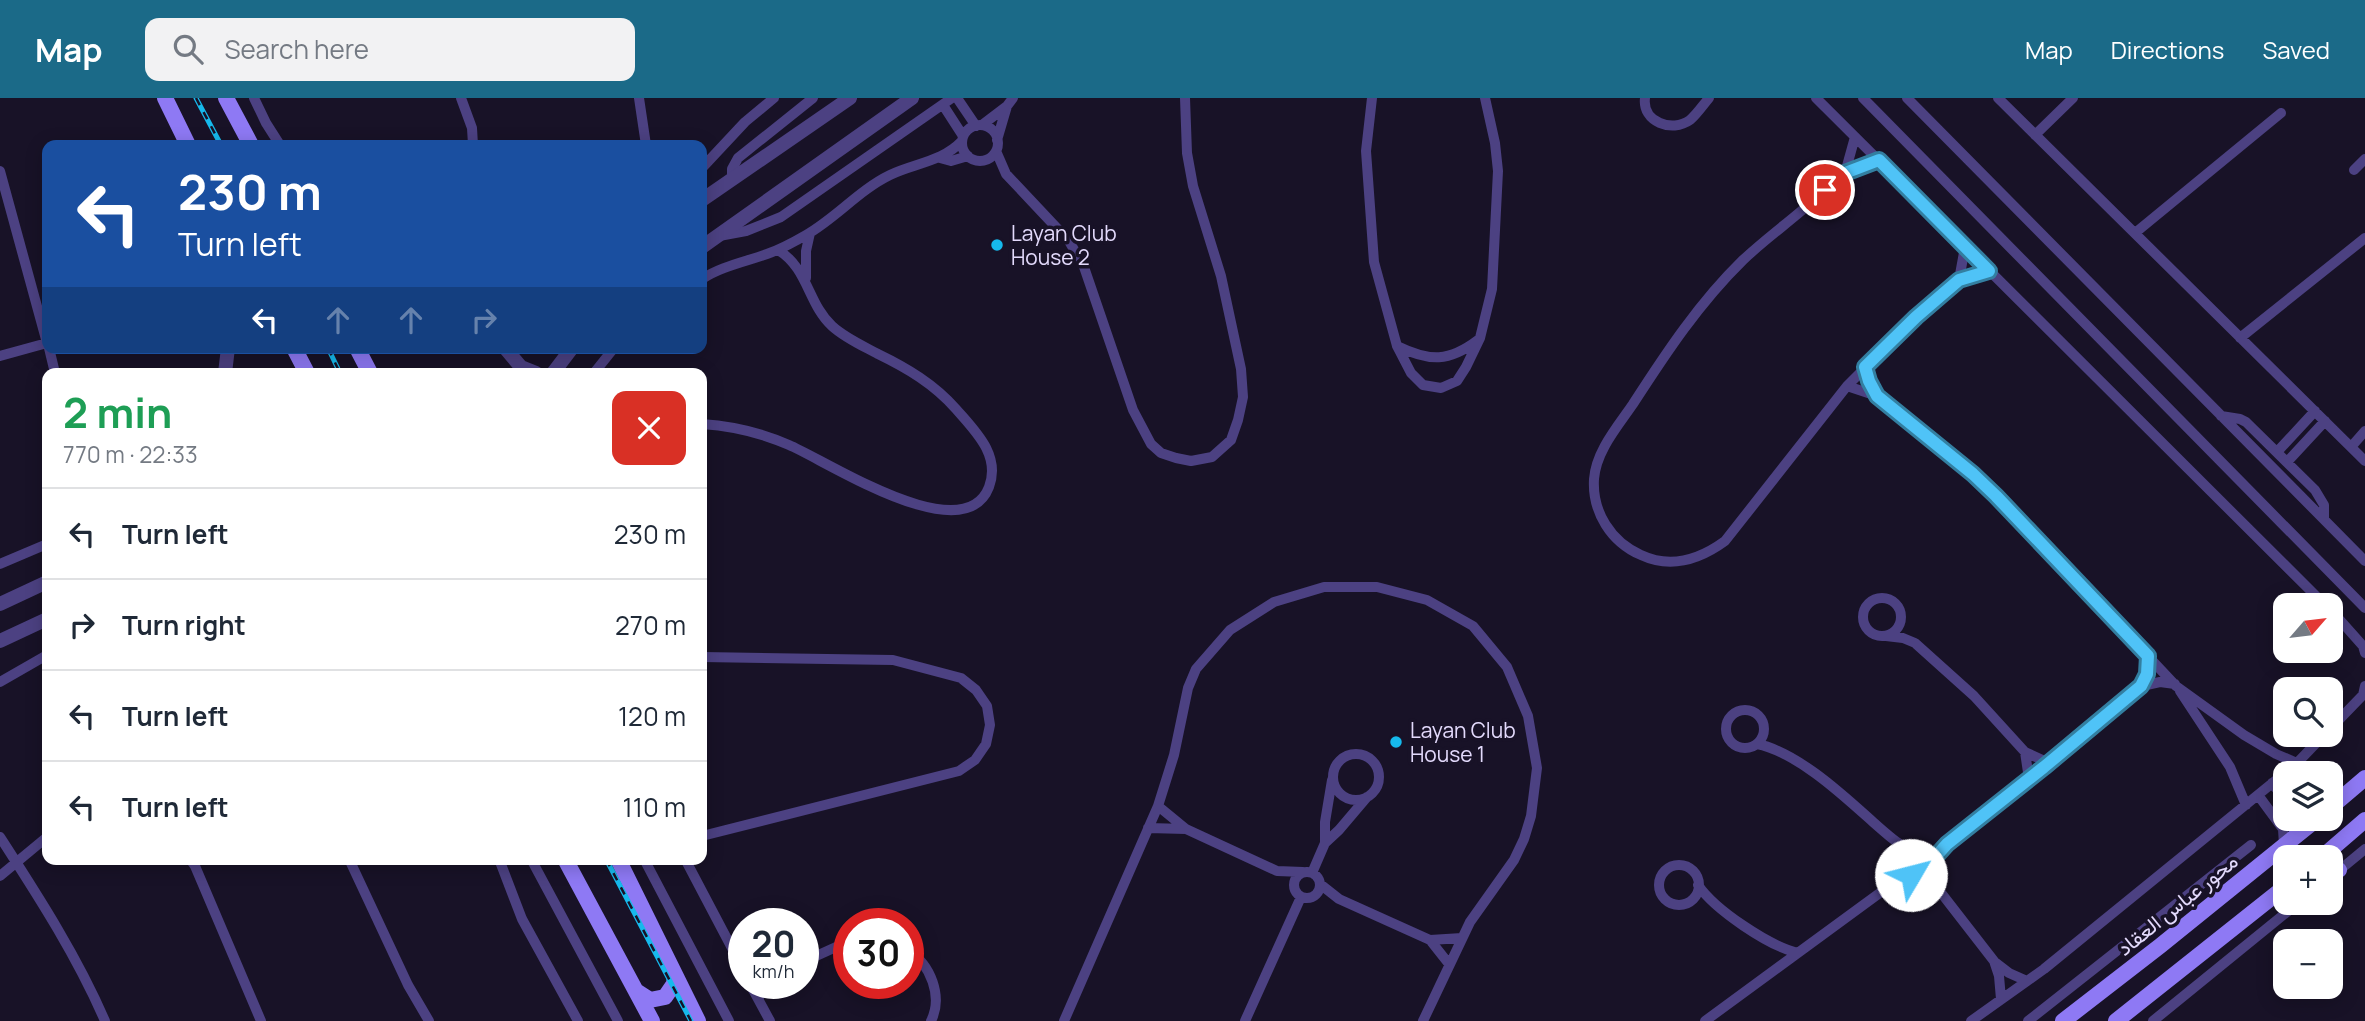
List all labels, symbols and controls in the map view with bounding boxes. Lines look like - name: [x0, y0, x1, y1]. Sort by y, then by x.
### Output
- search box: [145, 18, 635, 81]
- text: Map: [35, 27, 103, 72]
- icon: search: [169, 30, 207, 68]
- text: Search here: [225, 31, 369, 67]
- text: Map: [2025, 33, 2073, 66]
- text: Directions: [2111, 33, 2224, 66]
- text: Saved: [2262, 33, 2330, 66]
- text: 230 m: [178, 158, 322, 225]
- pin: [1795, 160, 1855, 220]
- icon: left: [63, 168, 154, 259]
- icon: arrive: [1806, 171, 1844, 209]
- place label: Layan Club House 2: [1011, 219, 1117, 271]
- text: Turn left: [178, 222, 302, 266]
- marker: Layan Club House 2: [989, 237, 1005, 253]
- icon: left: [246, 301, 284, 339]
- icon: ahead: [319, 301, 357, 339]
- icon: ahead: [392, 301, 430, 339]
- icon: right: [465, 301, 503, 339]
- text: 2 min: [63, 383, 172, 441]
- button: close: [612, 391, 686, 465]
- text: 770 m · 22:33: [63, 438, 198, 470]
- icon: left: [63, 515, 101, 553]
- text: Turn left: [122, 516, 229, 552]
- text: 230 m: [614, 516, 686, 552]
- north arrow: [2273, 593, 2343, 663]
- map controls: [2273, 593, 2343, 999]
- icon: right: [63, 606, 101, 644]
- text: Turn right: [122, 607, 246, 643]
- text: 270 m: [615, 607, 686, 643]
- button: search: [2273, 677, 2343, 747]
- icon: left: [63, 697, 101, 735]
- text: Turn left: [122, 698, 229, 734]
- text: 120 m: [618, 698, 686, 734]
- place label: Layan Club House 1: [1410, 716, 1516, 768]
- marker: Layan Club House 1: [1388, 734, 1404, 750]
- button: layers: [2273, 761, 2343, 831]
- icon: left: [63, 788, 101, 826]
- text: Turn left: [122, 789, 229, 825]
- text: 110 m: [623, 789, 686, 825]
- position arrow: [1874, 838, 1948, 912]
- button: +: [2273, 845, 2343, 915]
- street label: محور عباس العقاد: [2111, 847, 2243, 961]
- speed limit sign: 30: [833, 908, 924, 999]
- text: 20: [752, 920, 795, 968]
- button: −: [2273, 929, 2343, 999]
- text: km/h: [753, 959, 794, 983]

